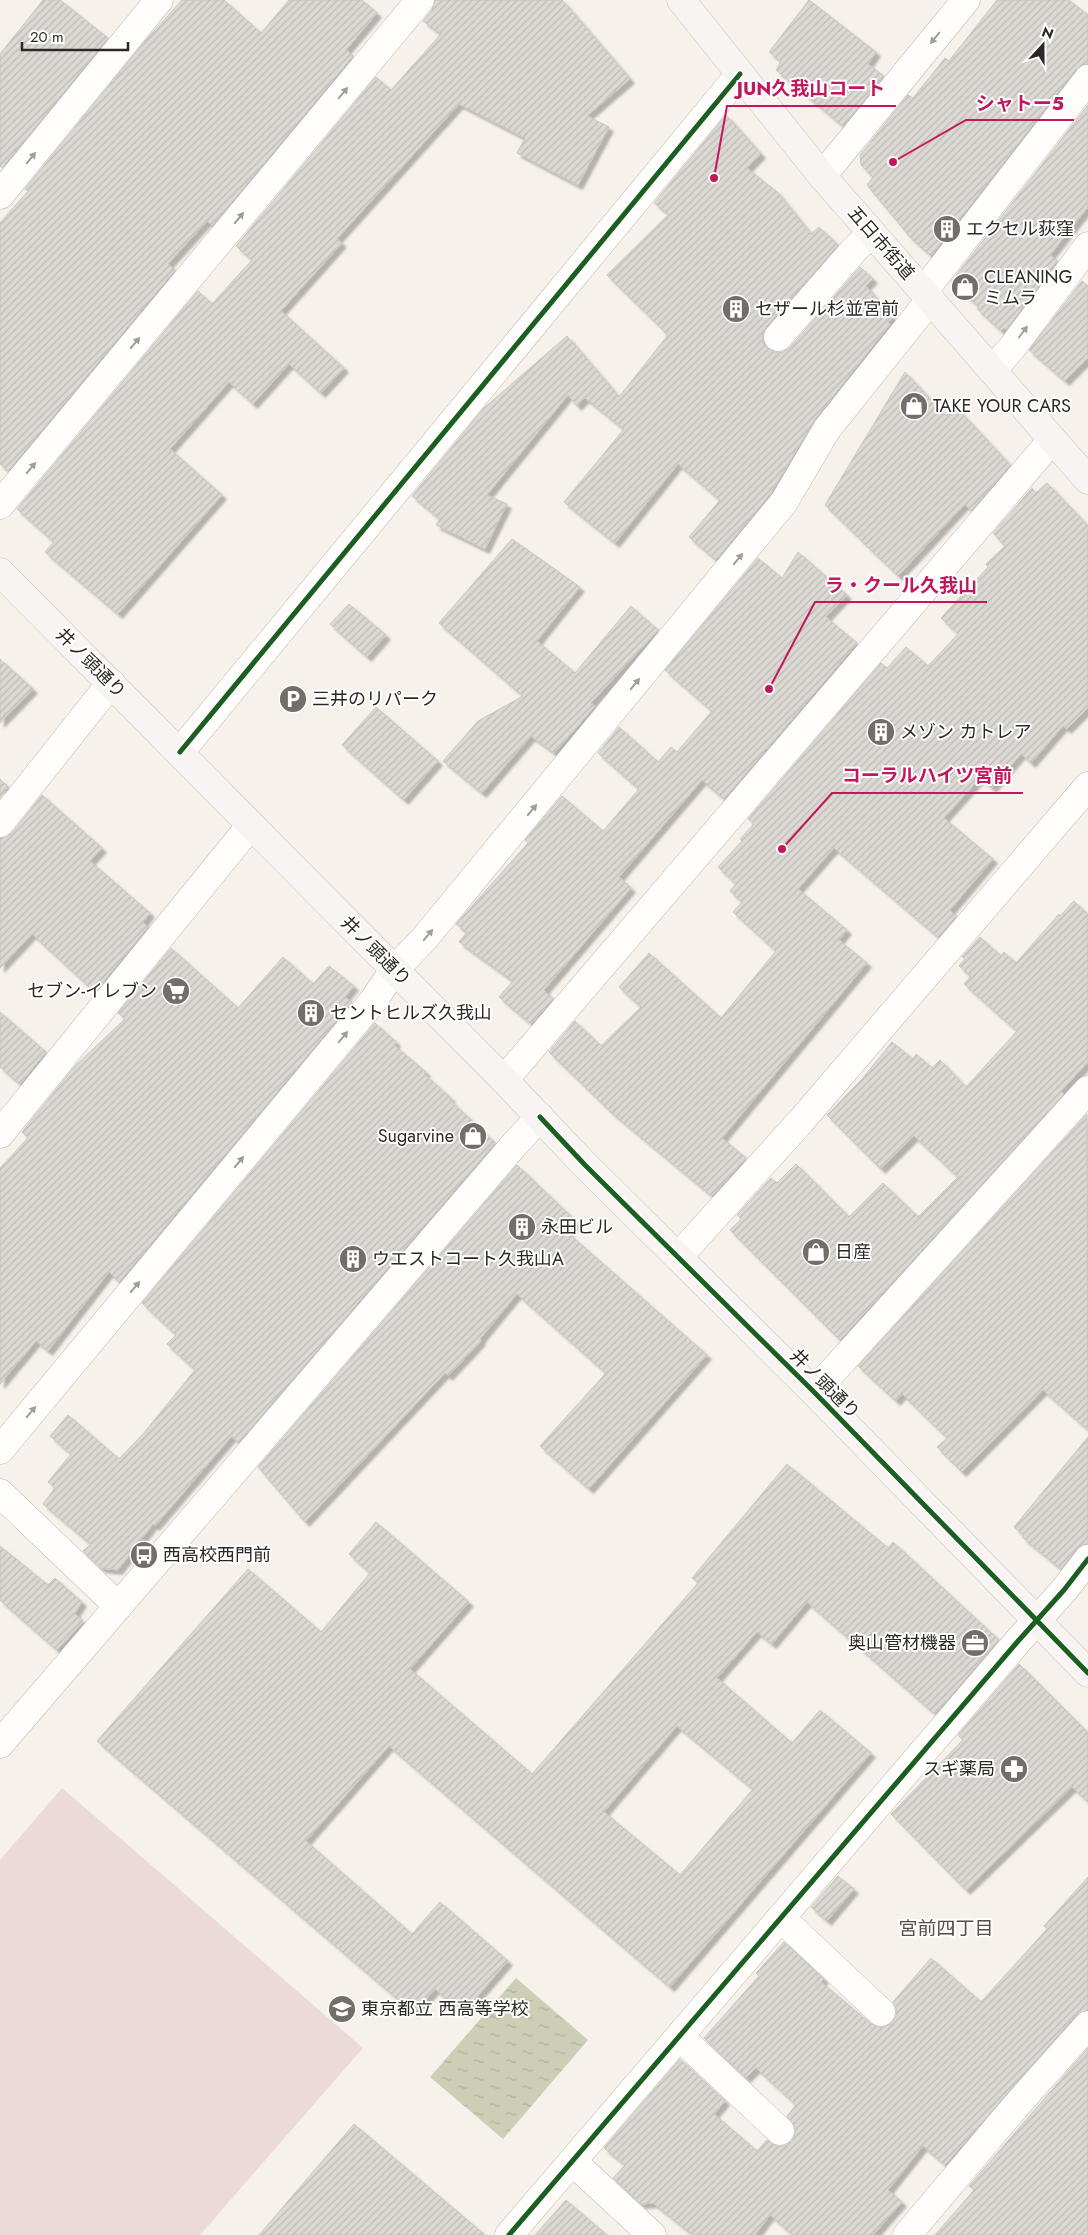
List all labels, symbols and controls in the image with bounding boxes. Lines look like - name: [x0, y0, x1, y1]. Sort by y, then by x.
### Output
- scale bar: [22, 20, 129, 52]
- north arrow: [1018, 20, 1068, 70]
- text: N: [1039, 22, 1056, 44]
- text: 20 m: [30, 26, 64, 48]
- one-way arrow: [929, 31, 940, 44]
- callout: JUN久我山コート: [727, 72, 896, 106]
- text: JUN久我山コート: [733, 75, 885, 102]
- callout: シャトー5: [966, 86, 1074, 120]
- one-way arrow: [337, 87, 348, 100]
- text: シャトー5: [976, 90, 1064, 117]
- one-way arrow: [25, 151, 36, 164]
- street label: 五日市街道: [842, 201, 920, 285]
- one-way arrow: [233, 212, 244, 225]
- building icon: エクセル荻窪: [932, 214, 962, 244]
- place label: エクセル荻窪: [966, 216, 1074, 242]
- place label: CLEANING ミムラ: [984, 264, 1073, 311]
- shop icon: CLEANING ミムラ: [950, 272, 980, 302]
- building icon: セザール杉並宮前: [721, 294, 751, 324]
- place label: セザール杉並宮前: [755, 296, 899, 322]
- one-way arrow: [1018, 326, 1029, 339]
- one-way arrow: [129, 337, 140, 349]
- shop icon: TAKE YOUR CARS: [899, 391, 929, 421]
- place label: TAKE YOUR CARS: [933, 393, 1071, 419]
- one-way arrow: [26, 462, 37, 475]
- one-way arrow: [733, 552, 744, 565]
- callout: ラ・クール久我山: [815, 568, 987, 602]
- text: ラ・クール久我山: [825, 572, 977, 599]
- street label: 井ノ頭通り: [50, 622, 132, 704]
- one-way arrow: [630, 678, 641, 691]
- parking icon: 三井のリパーク: [278, 684, 308, 714]
- place label: 三井のリパーク: [312, 686, 438, 712]
- building icon: メゾン カトレア: [866, 717, 896, 747]
- place label: メゾン カトレア: [900, 719, 1031, 745]
- callout: コーラルハイツ宮前: [832, 759, 1023, 793]
- text: コーラルハイツ宮前: [842, 762, 1012, 789]
- one-way arrow: [526, 803, 537, 816]
- street label: 井ノ頭通り: [335, 910, 417, 992]
- one-way arrow: [422, 929, 434, 941]
- supermarket icon: セブン-イレブン: [161, 976, 191, 1006]
- place label: セブン-イレブン: [27, 978, 157, 1004]
- building icon: セントヒルズ久我山: [296, 998, 326, 1028]
- place label: セントヒルズ久我山: [330, 1000, 492, 1026]
- one-way arrow: [337, 1032, 349, 1044]
- shop icon: Sugarvine: [458, 1121, 488, 1151]
- place label: Sugarvine: [378, 1123, 454, 1149]
- one-way arrow: [233, 1157, 245, 1169]
- building icon: 永田ビル: [507, 1212, 537, 1242]
- place label: 永田ビル: [541, 1214, 613, 1240]
- shop icon: 日産: [801, 1237, 831, 1267]
- place label: 日産: [835, 1239, 871, 1265]
- building icon: ウエストコート久我山A: [338, 1244, 368, 1274]
- place label: ウエストコート久我山A: [372, 1246, 564, 1272]
- one-way arrow: [130, 1281, 141, 1294]
- street label: 井ノ頭通り: [784, 1343, 866, 1425]
- one-way arrow: [26, 1406, 37, 1419]
- bus stop icon: 西高校西門前: [129, 1540, 159, 1570]
- place label: 西高校西門前: [163, 1542, 271, 1568]
- office icon: 奥山管材機器: [960, 1628, 990, 1658]
- place label: 奥山管材機器: [848, 1630, 956, 1656]
- pharmacy icon: スギ薬局: [999, 1754, 1029, 1784]
- place label: スギ薬局: [923, 1756, 995, 1782]
- district label: 宮前四丁目: [898, 1915, 994, 1942]
- school or university icon: 東京都立 西高等学校: [327, 1994, 357, 2024]
- place label: 東京都立 西高等学校: [361, 1996, 528, 2022]

